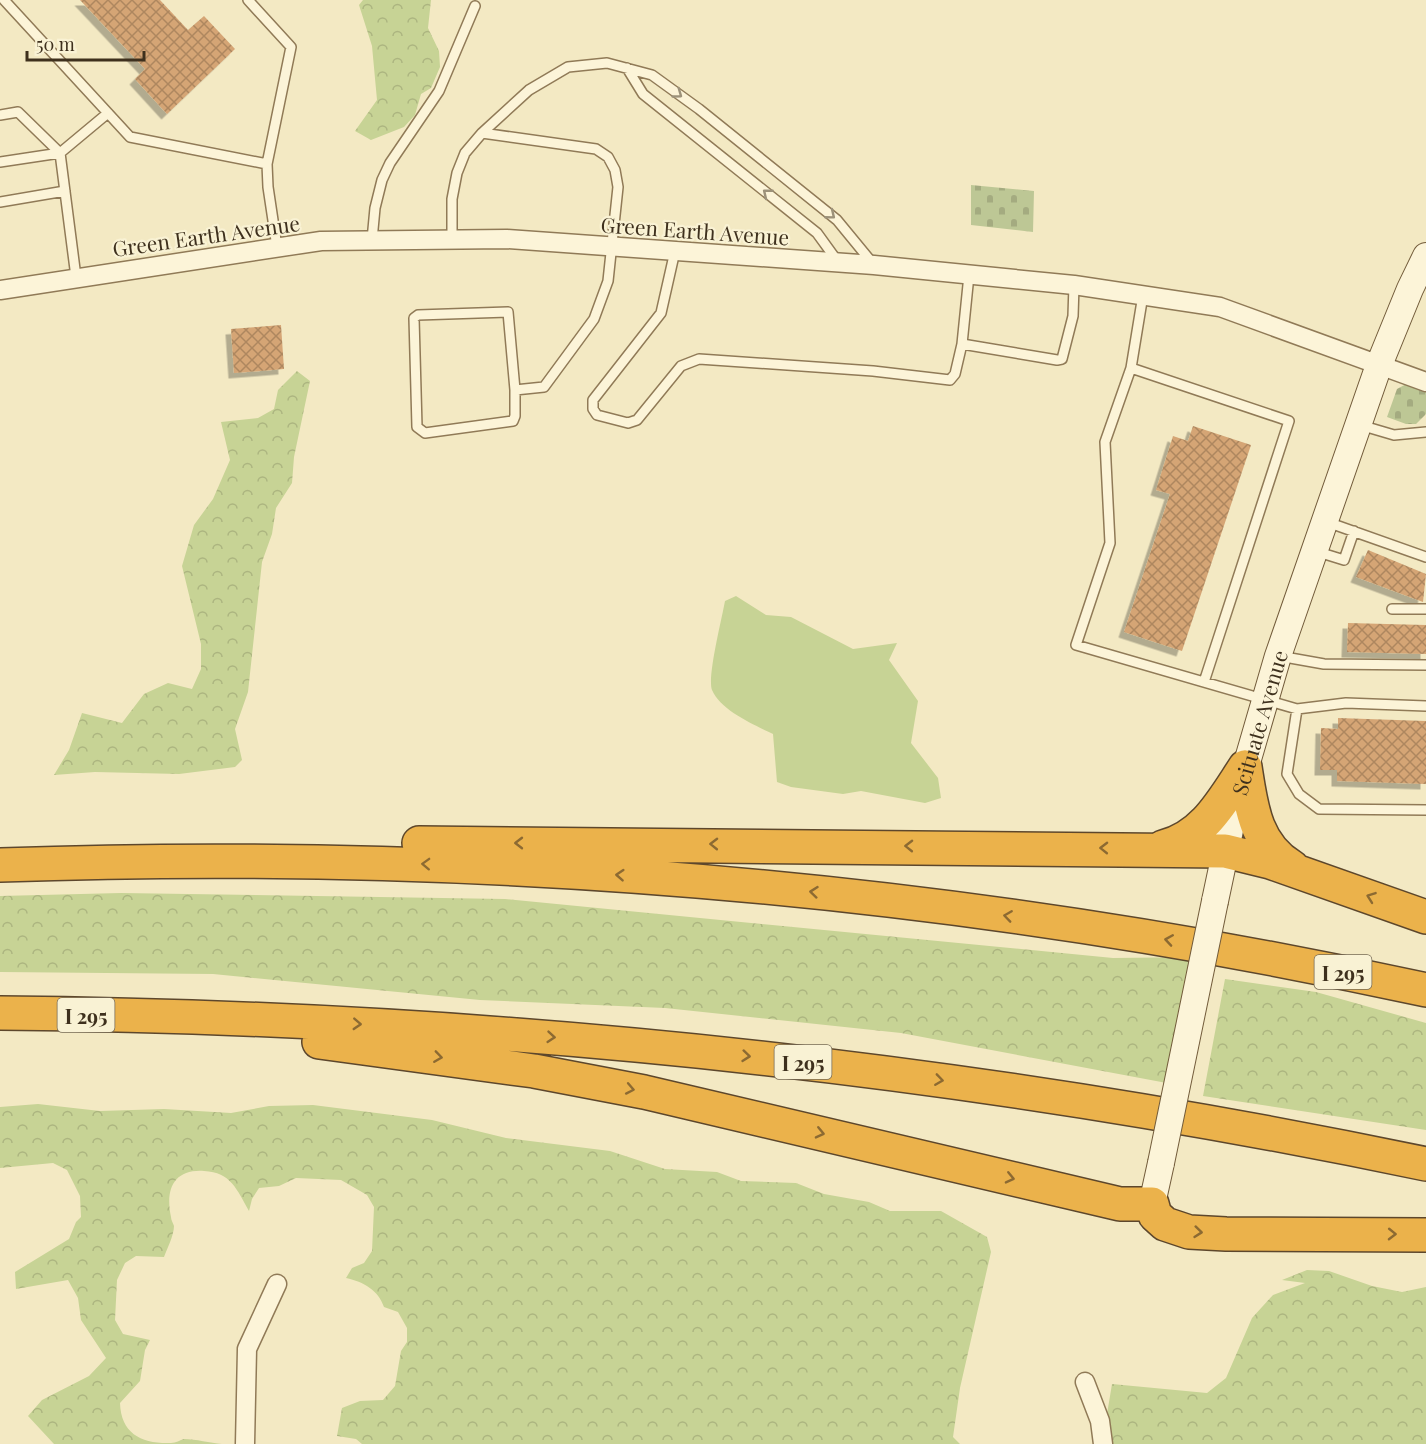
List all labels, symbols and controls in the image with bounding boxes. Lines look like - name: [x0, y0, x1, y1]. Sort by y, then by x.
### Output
- scale bar: [27, 24, 144, 62]
- text: 50 m: [36, 32, 75, 56]
- one-way arrow: [672, 87, 683, 98]
- one-way arrow: [763, 189, 774, 200]
- street label: Green Earth Avenue: [111, 208, 301, 262]
- one-way arrow: [824, 208, 835, 219]
- street label: Green Earth Avenue: [600, 209, 790, 251]
- street label: Scituate Avenue: [1224, 646, 1293, 798]
- one-way arrow: [515, 837, 524, 849]
- one-way arrow: [710, 838, 719, 850]
- one-way arrow: [905, 840, 914, 852]
- one-way arrow: [1100, 842, 1109, 854]
- one-way arrow: [421, 858, 430, 870]
- one-way arrow: [616, 868, 625, 881]
- one-way arrow: [810, 886, 819, 899]
- one-way arrow: [1366, 892, 1377, 905]
- one-way arrow: [1003, 910, 1013, 922]
- one-way arrow: [1164, 935, 1173, 947]
- road number: I 295: [1314, 955, 1372, 989]
- road number: I 295: [58, 998, 115, 1032]
- one-way arrow: [352, 1017, 361, 1030]
- one-way arrow: [547, 1031, 556, 1044]
- road number: I 295: [774, 1045, 832, 1079]
- one-way arrow: [741, 1049, 750, 1061]
- one-way arrow: [433, 1051, 442, 1063]
- one-way arrow: [934, 1073, 944, 1085]
- one-way arrow: [625, 1082, 635, 1095]
- one-way arrow: [815, 1125, 825, 1138]
- one-way arrow: [1005, 1171, 1015, 1184]
- one-way arrow: [1193, 1225, 1202, 1238]
- one-way arrow: [1388, 1227, 1397, 1240]

